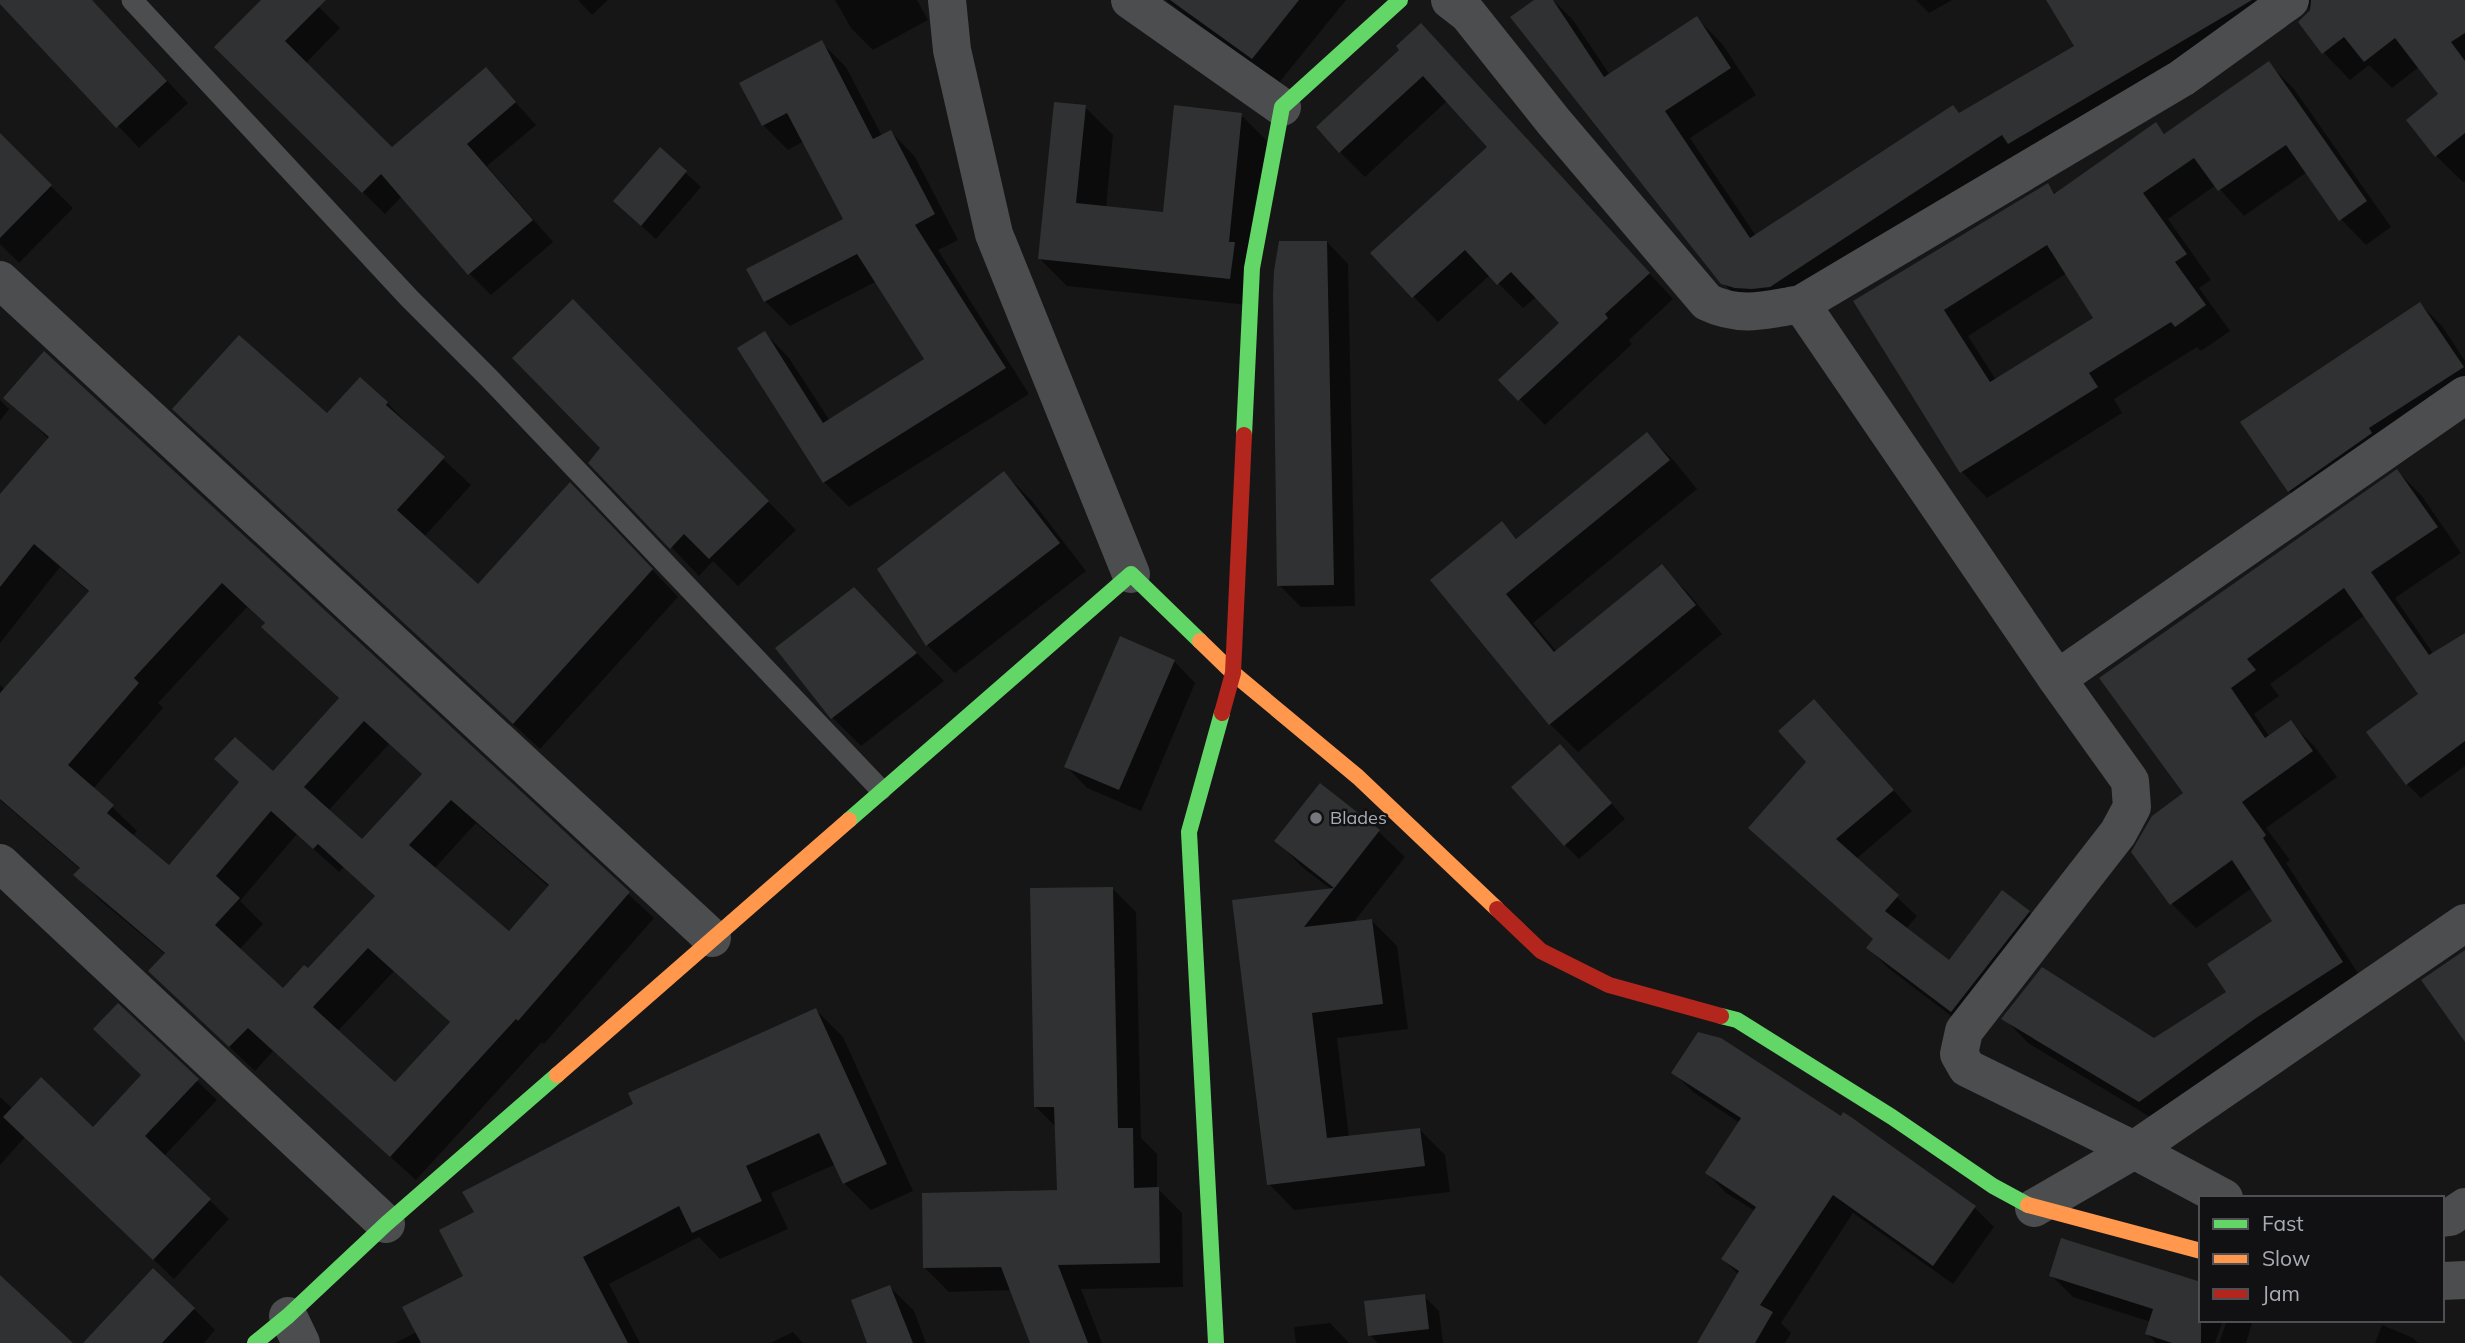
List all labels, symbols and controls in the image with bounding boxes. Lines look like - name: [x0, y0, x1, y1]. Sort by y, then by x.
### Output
- place label: Blades: [1330, 806, 1387, 829]
- marker: Blades: [1308, 810, 1324, 826]
- legend: [2199, 1196, 2444, 1322]
- text: Fast: [2262, 1210, 2304, 1236]
- text: Slow: [2262, 1245, 2310, 1271]
- text: Jam: [2262, 1280, 2300, 1306]

